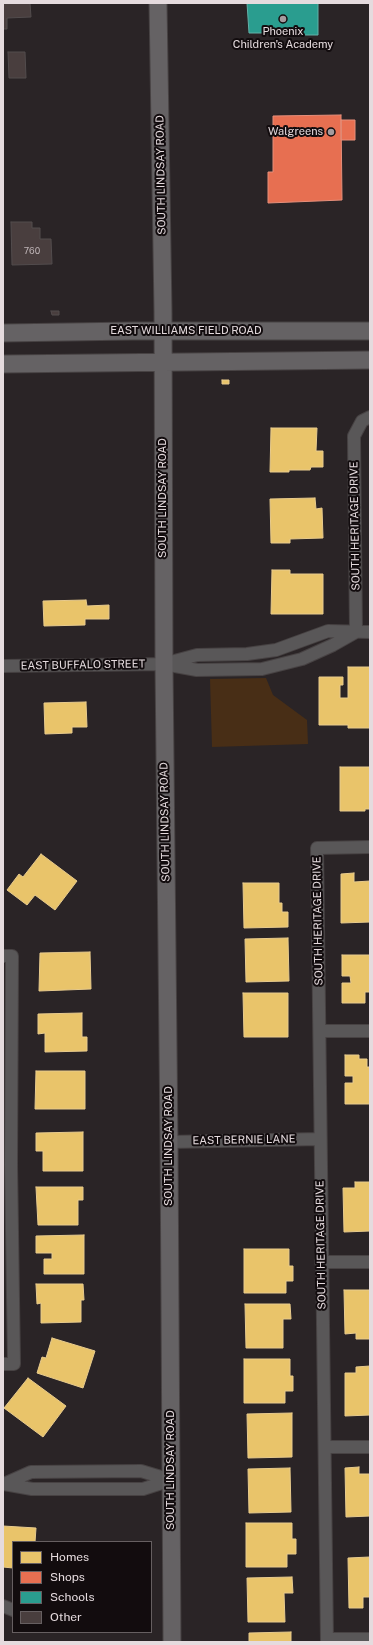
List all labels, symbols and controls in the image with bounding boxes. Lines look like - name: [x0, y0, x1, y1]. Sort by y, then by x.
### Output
- marker: Phoenix Children's Academy: [278, 14, 288, 24]
- place label: Phoenix Children's Academy: [233, 25, 333, 51]
- street label: SOUTH LINDSAY ROAD: [153, 115, 169, 235]
- place label: Walgreens: [268, 125, 323, 139]
- marker: Walgreens: [326, 127, 336, 137]
- house number: 760: [24, 246, 40, 256]
- street label: EAST WILLIAMS FIELD ROAD: [110, 324, 262, 338]
- street label: SOUTH LINDSAY ROAD: [156, 438, 170, 558]
- street label: SOUTH HERITAGE DRIVE: [347, 461, 363, 591]
- street label: EAST BUFFALO STREET: [21, 657, 145, 673]
- street label: SOUTH LINDSAY ROAD: [157, 762, 173, 882]
- street label: SOUTH HERITAGE DRIVE: [310, 856, 326, 986]
- street label: SOUTH LINDSAY ROAD: [162, 1086, 176, 1206]
- street label: EAST BERNIE LANE: [192, 1133, 296, 1147]
- street label: SOUTH HERITAGE DRIVE: [313, 1180, 329, 1310]
- street label: SOUTH LINDSAY ROAD: [164, 1410, 178, 1530]
- legend: [12, 1541, 152, 1633]
- text: Homes: [50, 1550, 89, 1564]
- text: Shops: [50, 1570, 85, 1584]
- text: Schools: [50, 1590, 95, 1604]
- text: Other: [50, 1610, 82, 1624]

